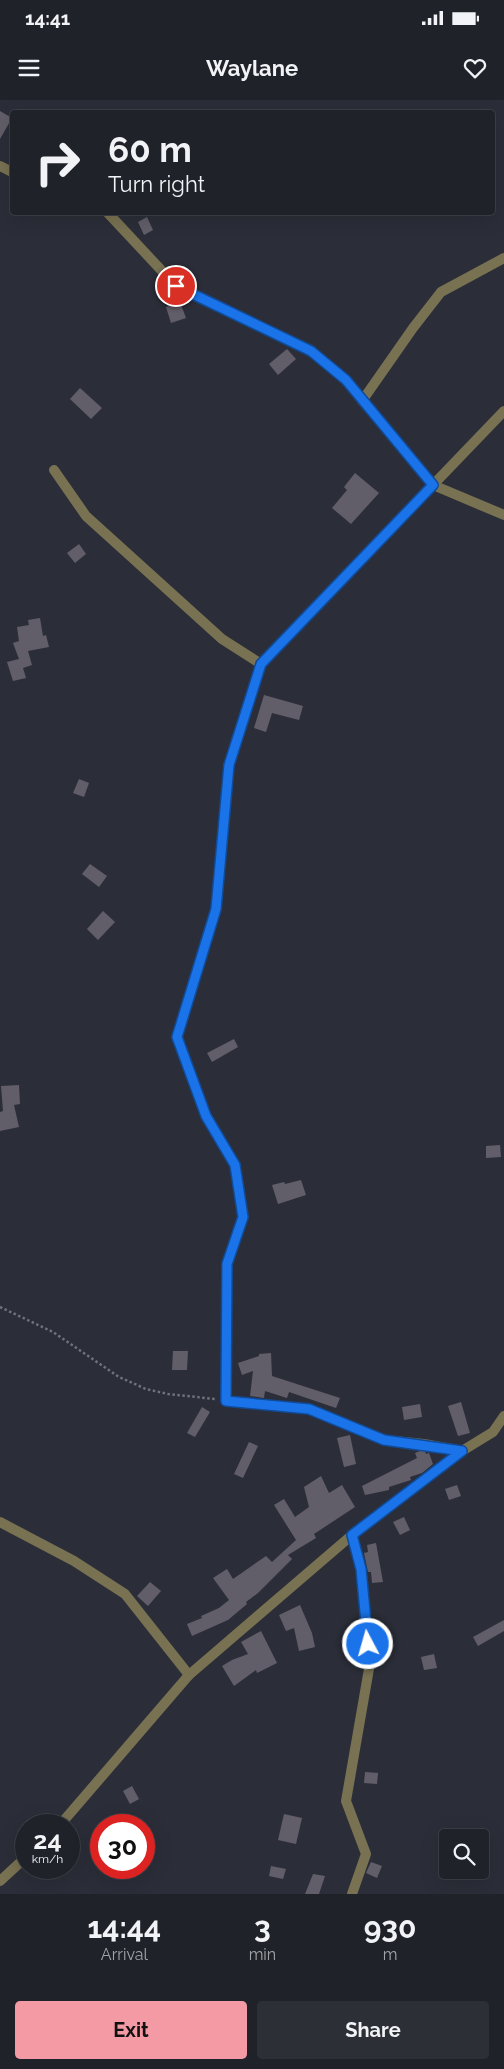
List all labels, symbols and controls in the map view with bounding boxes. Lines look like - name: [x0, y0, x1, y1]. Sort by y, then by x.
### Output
- text: 14:41: [25, 7, 70, 29]
- icon: menu: [15, 54, 43, 82]
- icon: heart: [461, 54, 489, 82]
- text: Waylane: [206, 55, 298, 81]
- text: 60 m: [108, 129, 192, 170]
- icon: right: [25, 130, 90, 195]
- text: Turn right: [108, 171, 205, 197]
- pin: [155, 265, 197, 307]
- icon: arrive: [162, 272, 190, 300]
- position arrow: [341, 1617, 393, 1669]
- speed limit sign: 30: [90, 1814, 155, 1879]
- text: 24: [33, 1825, 62, 1855]
- map controls: [439, 1829, 489, 1879]
- button: search: [439, 1829, 489, 1879]
- text: km/h: [32, 1852, 63, 1866]
- text: 14:44: [88, 1910, 161, 1945]
- text: 3: [254, 1910, 271, 1945]
- text: 930: [364, 1910, 417, 1945]
- text: Arrival: [101, 1945, 148, 1964]
- text: min: [249, 1945, 276, 1964]
- text: m: [383, 1945, 397, 1964]
- button: Exit: [15, 2001, 247, 2059]
- button: Share: [257, 2001, 489, 2059]

